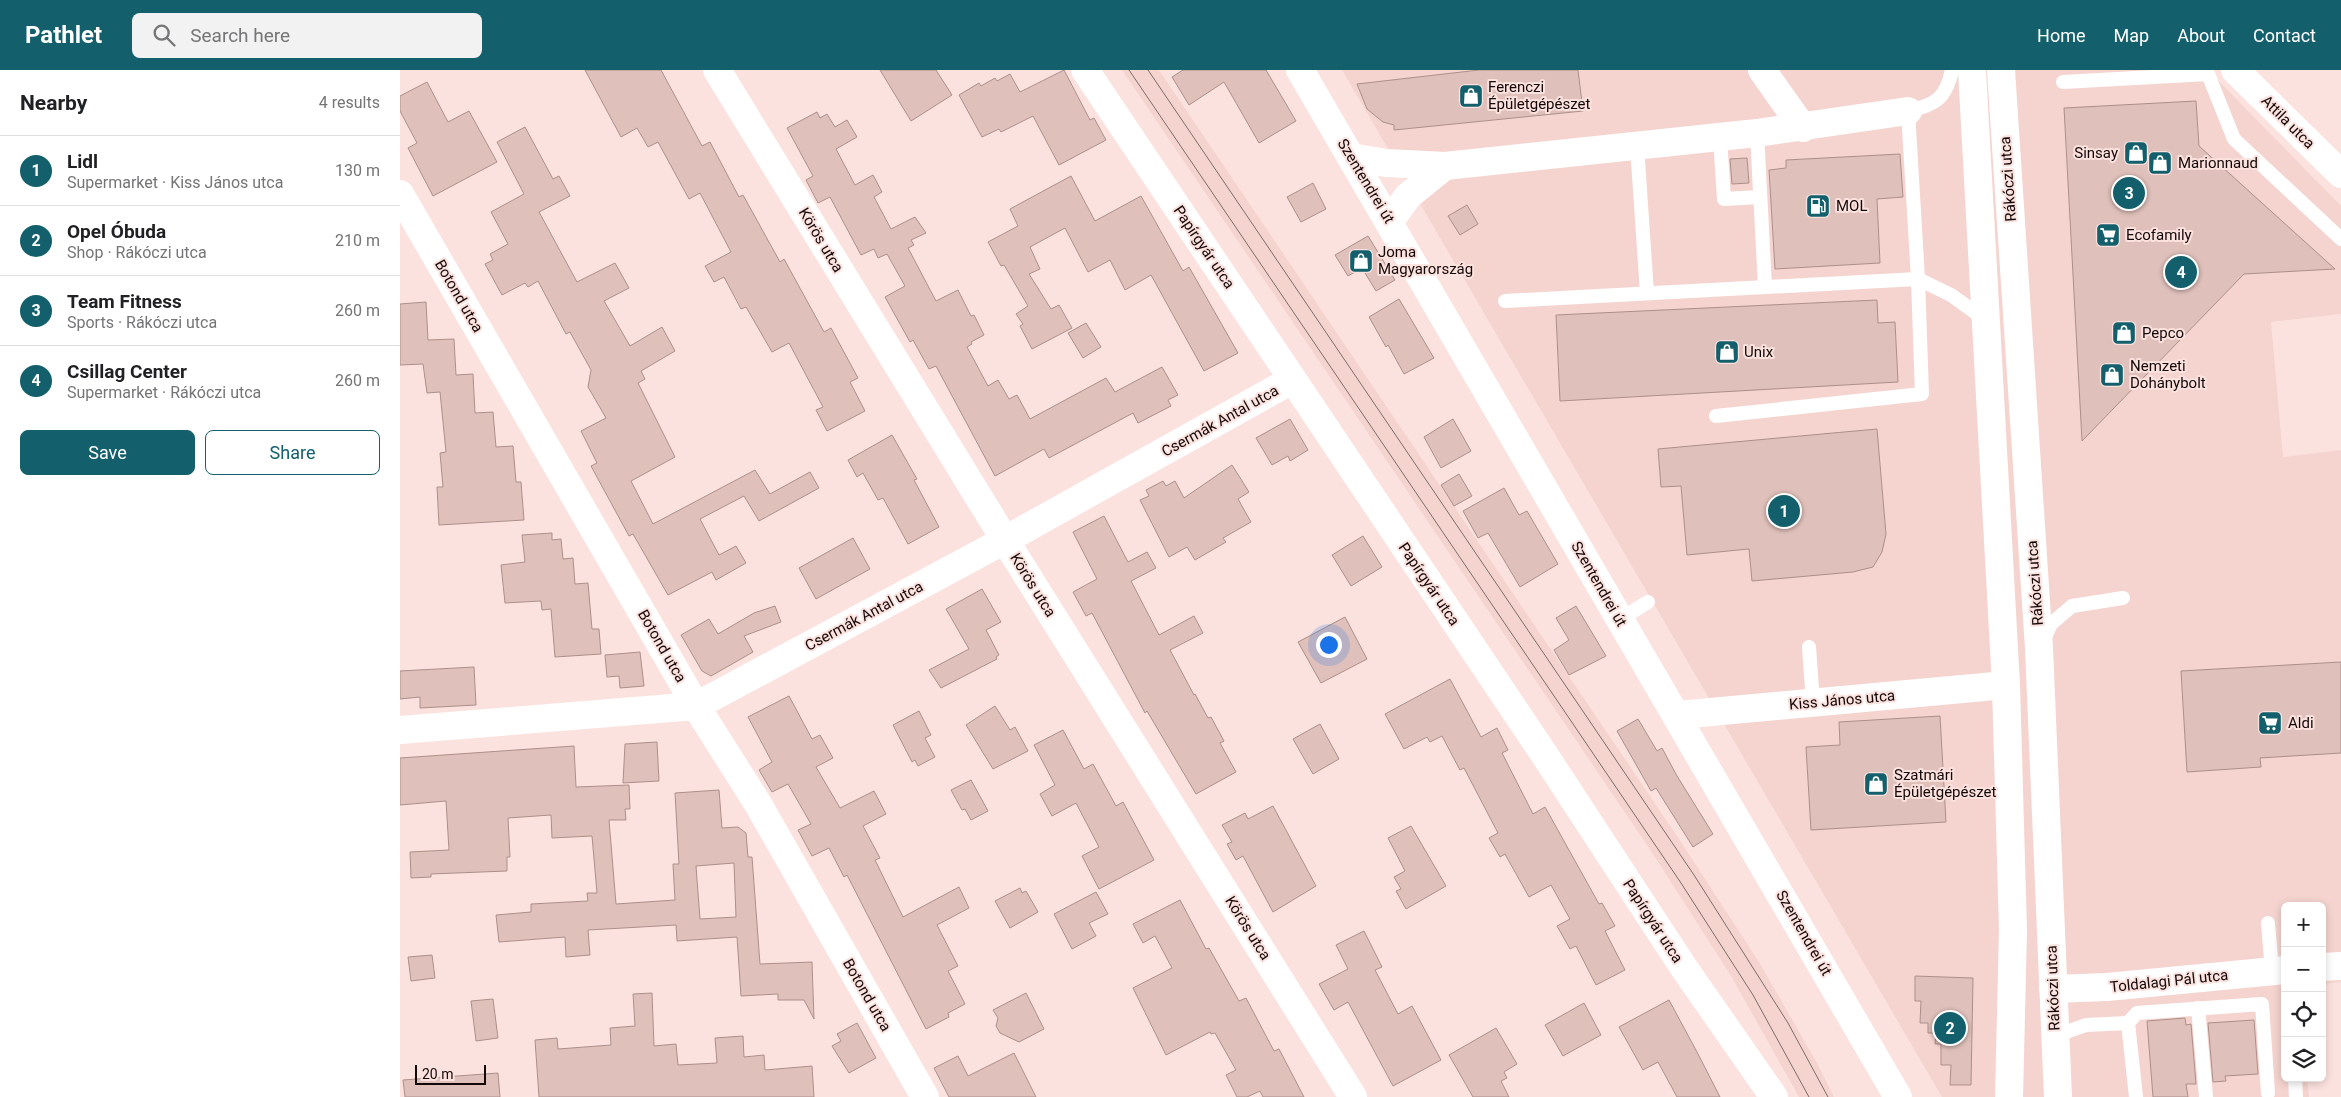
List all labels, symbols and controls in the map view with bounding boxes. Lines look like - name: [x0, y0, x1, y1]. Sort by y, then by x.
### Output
- search box: [132, 13, 482, 58]
- text: Pathlet: [25, 21, 102, 49]
- icon: search: [150, 21, 178, 49]
- text: Search here: [190, 24, 290, 47]
- text: Home: [2037, 25, 2086, 46]
- text: Map: [2114, 25, 2149, 46]
- text: About: [2177, 25, 2225, 46]
- text: Contact: [2253, 25, 2316, 46]
- place label: Ferenczi Épületgépészet: [1488, 78, 1591, 113]
- shop icon: Ferenczi Épületgépészet: [1458, 83, 1484, 109]
- text: Nearby: [20, 91, 87, 115]
- street label: Attila utca: [2258, 92, 2318, 152]
- text: 4 results: [319, 93, 380, 112]
- street label: Szentendrei út: [1334, 135, 1398, 227]
- street label: Rákóczi utca: [1996, 136, 2020, 222]
- shop icon: Sinsay: [2123, 140, 2149, 166]
- place label: Sinsay: [2074, 144, 2118, 162]
- text: Lidl: [67, 150, 98, 173]
- shop icon: Marionnaud: [2147, 150, 2173, 176]
- place label: Marionnaud: [2178, 154, 2258, 172]
- text: 1: [31, 161, 41, 180]
- text: 130 m: [335, 161, 380, 180]
- text: Supermarket · Kiss János utca: [67, 173, 283, 192]
- pin: 3: [2113, 174, 2145, 212]
- fuel station icon: MOL: [1805, 193, 1831, 219]
- place label: MOL: [1836, 197, 1868, 215]
- street label: Papírgyár utca: [1170, 202, 1238, 292]
- street label: Körös utca: [795, 205, 847, 275]
- text: Opel Óbuda: [67, 220, 166, 243]
- supermarket icon: Ecofamily: [2095, 222, 2121, 248]
- place label: Ecofamily: [2126, 226, 2192, 244]
- text: 2: [31, 231, 41, 250]
- text: 210 m: [335, 231, 380, 250]
- text: Shop · Rákóczi utca: [67, 243, 207, 262]
- place label: Joma Magyarország: [1378, 243, 1473, 278]
- shop icon: Joma Magyarország: [1348, 248, 1374, 274]
- pin: 4: [2165, 253, 2197, 291]
- street label: Botond utca: [431, 256, 487, 336]
- text: Team Fitness: [67, 290, 182, 313]
- text: 3: [31, 301, 41, 320]
- text: 260 m: [335, 301, 380, 320]
- text: Sports · Rákóczi utca: [67, 313, 217, 332]
- shop icon: Pepco: [2111, 320, 2137, 346]
- place label: Pepco: [2142, 324, 2184, 342]
- shop icon: Unix: [1714, 339, 1740, 365]
- place label: Unix: [1744, 343, 1774, 361]
- place label: Nemzeti Dohánybolt: [2130, 357, 2206, 392]
- text: Csillag Center: [67, 360, 187, 383]
- shop icon: Nemzeti Dohánybolt: [2099, 362, 2125, 388]
- text: 4: [31, 371, 41, 390]
- text: 260 m: [335, 371, 380, 390]
- street label: Csermák Antal utca: [1158, 381, 1282, 461]
- text: Supermarket · Rákóczi utca: [67, 383, 261, 402]
- button: Save: [20, 430, 195, 475]
- button: Share: [205, 430, 380, 475]
- pin: 1: [1768, 492, 1800, 530]
- street label: Szentendrei út: [1567, 538, 1631, 630]
- street label: Papírgyár utca: [1395, 539, 1463, 629]
- street label: Rákóczi utca: [2023, 540, 2047, 626]
- street label: Körös utca: [1006, 550, 1060, 620]
- street label: Csermák Antal utca: [802, 577, 926, 655]
- street label: Botond utca: [634, 606, 690, 686]
- your location: [1316, 632, 1342, 658]
- street label: Kiss János utca: [1788, 686, 1896, 714]
- supermarket icon: Aldi: [2257, 710, 2283, 736]
- place label: Aldi: [2288, 714, 2314, 732]
- place label: Szatmári Épületgépészet: [1894, 766, 1997, 801]
- shop icon: Szatmári Épületgépészet: [1863, 771, 1889, 797]
- street label: Papírgyár utca: [1619, 876, 1687, 966]
- street label: Szentendrei út: [1772, 887, 1836, 979]
- street label: Körös utca: [1221, 893, 1275, 963]
- map controls: [2281, 902, 2326, 1082]
- button: +: [2281, 902, 2326, 947]
- street label: Rákóczi utca: [2043, 945, 2063, 1031]
- button: −: [2281, 947, 2326, 992]
- street label: Botond utca: [839, 955, 895, 1035]
- street label: Toldalagi Pál utca: [2109, 966, 2229, 996]
- button: locate: [2281, 992, 2326, 1037]
- pin: 2: [1934, 1009, 1966, 1047]
- button: layers: [2281, 1037, 2326, 1082]
- scale bar: [415, 1062, 486, 1085]
- text: 20 m: [422, 1066, 454, 1082]

